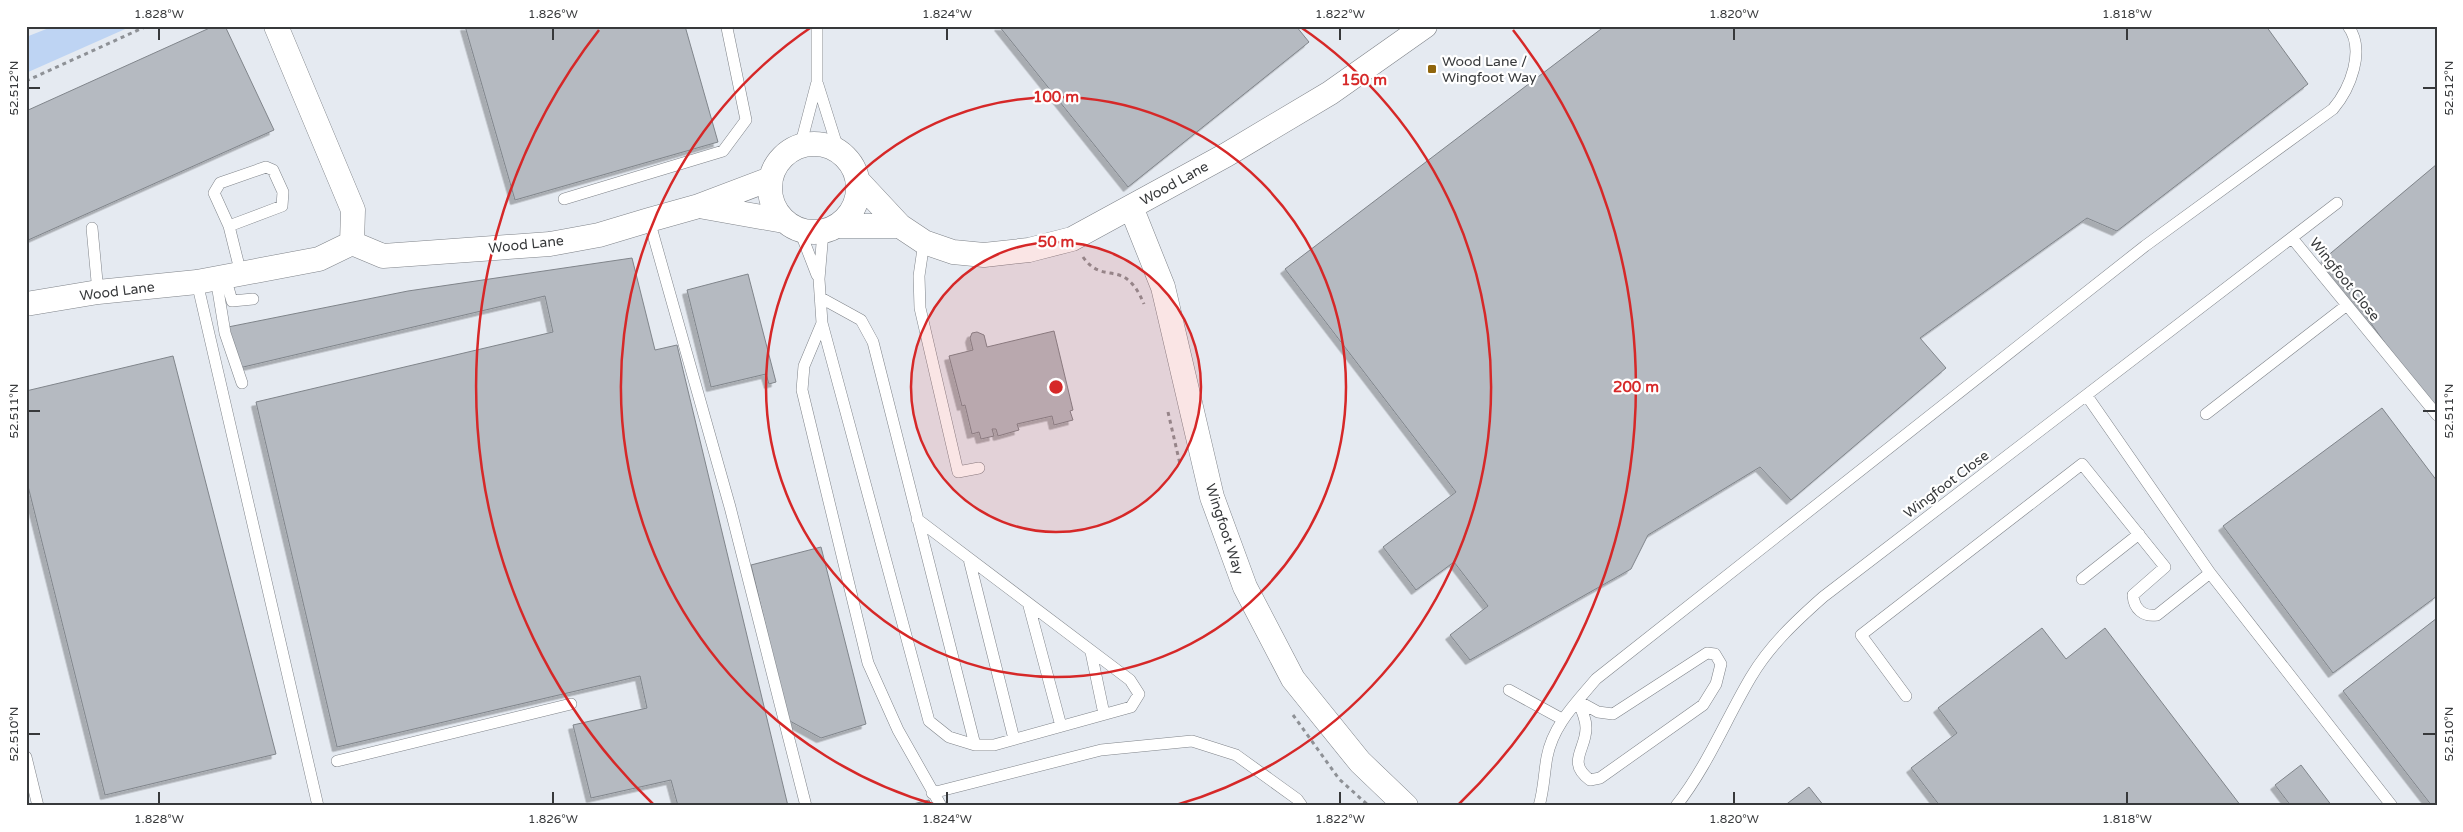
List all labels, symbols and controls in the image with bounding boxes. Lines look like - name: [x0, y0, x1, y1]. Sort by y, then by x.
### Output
- text: 1.828°W: [134, 7, 184, 21]
- text: 1.826°W: [528, 7, 578, 21]
- text: 1.824°W: [922, 7, 972, 21]
- text: 1.822°W: [1315, 7, 1365, 21]
- text: 1.820°W: [1709, 7, 1759, 21]
- text: 1.818°W: [2102, 7, 2152, 21]
- place label: Wood Lane / Wingfoot Way: [1442, 53, 1537, 86]
- text: 52.512°N: [7, 61, 21, 115]
- text: 52.512°N: [2442, 61, 2456, 115]
- marker: Wood Lane / Wingfoot Way: [1426, 63, 1438, 75]
- text: 150 m: [1341, 71, 1387, 89]
- text: 100 m: [1033, 88, 1079, 106]
- street label: Wood Lane: [1137, 158, 1211, 209]
- street label: Wood Lane: [488, 232, 565, 257]
- text: 50 m: [1038, 233, 1074, 251]
- street label: Wingfoot Close: [2306, 234, 2383, 324]
- street label: Wood Lane: [79, 278, 156, 305]
- centre of rings: [1047, 378, 1065, 396]
- text: 200 m: [1613, 378, 1659, 396]
- text: 52.511°N: [7, 384, 21, 438]
- text: 52.511°N: [2442, 384, 2456, 438]
- street label: Wingfoot Close: [1900, 447, 1992, 522]
- street label: Wingfoot Way: [1202, 482, 1247, 577]
- text: 52.510°N: [7, 707, 21, 761]
- text: 52.510°N: [2442, 707, 2456, 761]
- text: 1.828°W: [134, 812, 184, 826]
- text: 1.826°W: [528, 812, 578, 826]
- text: 1.824°W: [922, 812, 972, 826]
- text: 1.822°W: [1315, 812, 1365, 826]
- text: 1.820°W: [1709, 812, 1759, 826]
- text: 1.818°W: [2102, 812, 2152, 826]

